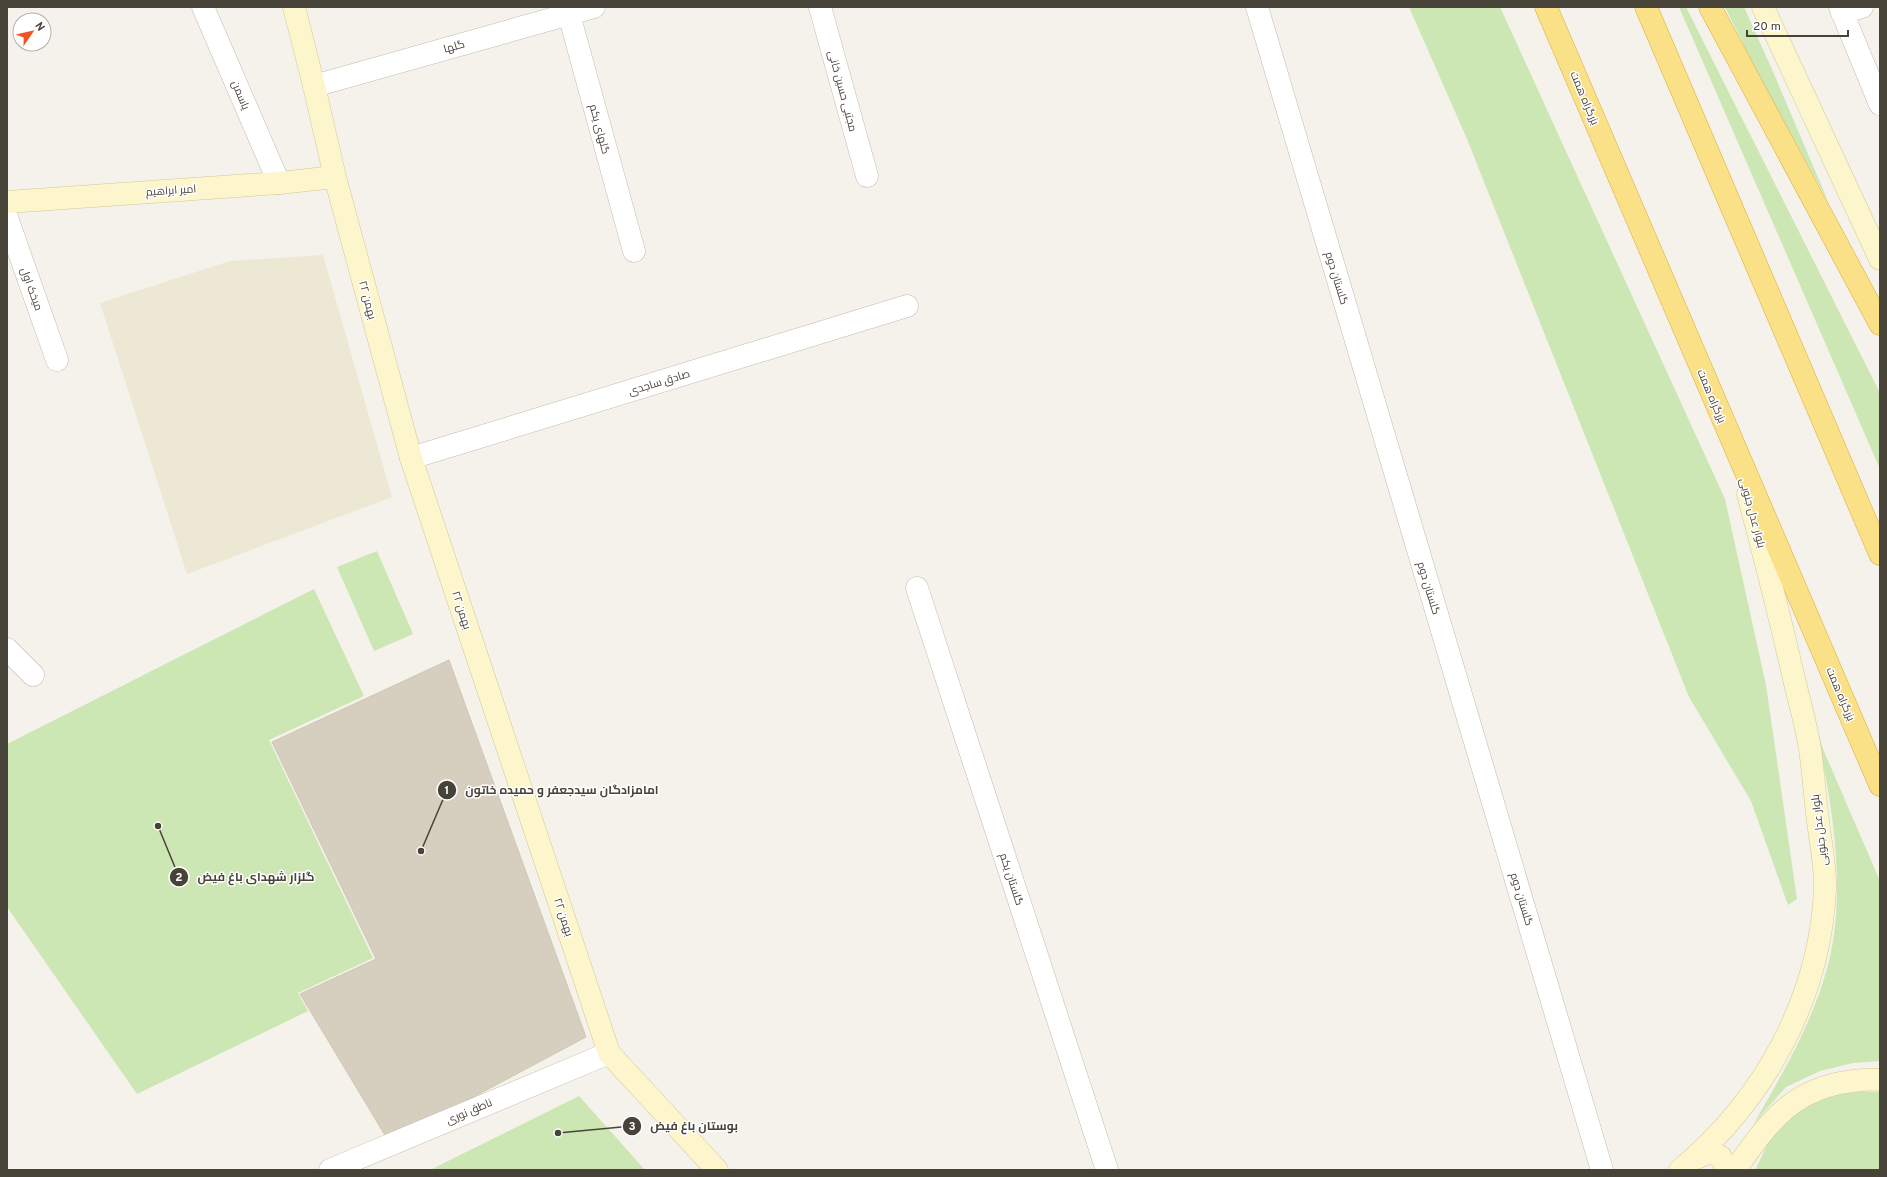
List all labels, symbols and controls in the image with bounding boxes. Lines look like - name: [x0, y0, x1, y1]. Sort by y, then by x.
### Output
- north arrow: [12, 12, 52, 52]
- scale bar: [1747, 12, 1848, 38]
- text: 20 m: [1753, 19, 1781, 35]
- text: N: [31, 20, 47, 34]
- street label: گلها: [442, 37, 466, 57]
- street label: مجتبی حسین خانی: [824, 49, 860, 133]
- street label: بزرگراه همت: [1567, 69, 1602, 127]
- street label: یاسمن: [228, 79, 252, 112]
- street label: گلهای یکم: [586, 103, 612, 156]
- street label: امیر ابراهیم: [145, 182, 197, 200]
- street label: گلستان دوم: [1321, 250, 1351, 307]
- street label: میخک اول: [17, 266, 45, 313]
- street label: ۲۲ بهمن: [355, 279, 379, 321]
- street label: صادق ساجدی: [627, 367, 692, 399]
- street label: بزرگراه همت: [1694, 367, 1729, 425]
- street label: بلوار عدل جنوبی: [1736, 477, 1768, 550]
- street label: گلستان دوم: [1413, 560, 1443, 617]
- street label: ۲۲ بهمن: [448, 589, 474, 631]
- street label: بزرگراه همت: [1823, 665, 1858, 723]
- callout: امامزادگان سیدجعفر و حمیده خاتون: [437, 778, 667, 802]
- text: 1: [445, 783, 449, 799]
- text: امامزادگان سیدجعفر و حمیده خاتون: [465, 783, 659, 799]
- street label: بلوار عدل جنوبی: [1809, 793, 1831, 866]
- street label: گلستان یکم: [996, 851, 1026, 907]
- callout: گلزار شهدای باغ فیض: [169, 865, 322, 889]
- text: 2: [175, 870, 183, 886]
- text: گلزار شهدای باغ فیض: [197, 870, 315, 886]
- street label: گلستان دوم: [1506, 871, 1536, 928]
- street label: ۲۲ بهمن: [550, 896, 576, 938]
- street label: ناطق نوری: [444, 1096, 495, 1128]
- callout: بوستان باغ فیض: [622, 1114, 746, 1138]
- text: 3: [628, 1119, 636, 1135]
- text: بوستان باغ فیض: [650, 1119, 738, 1135]

